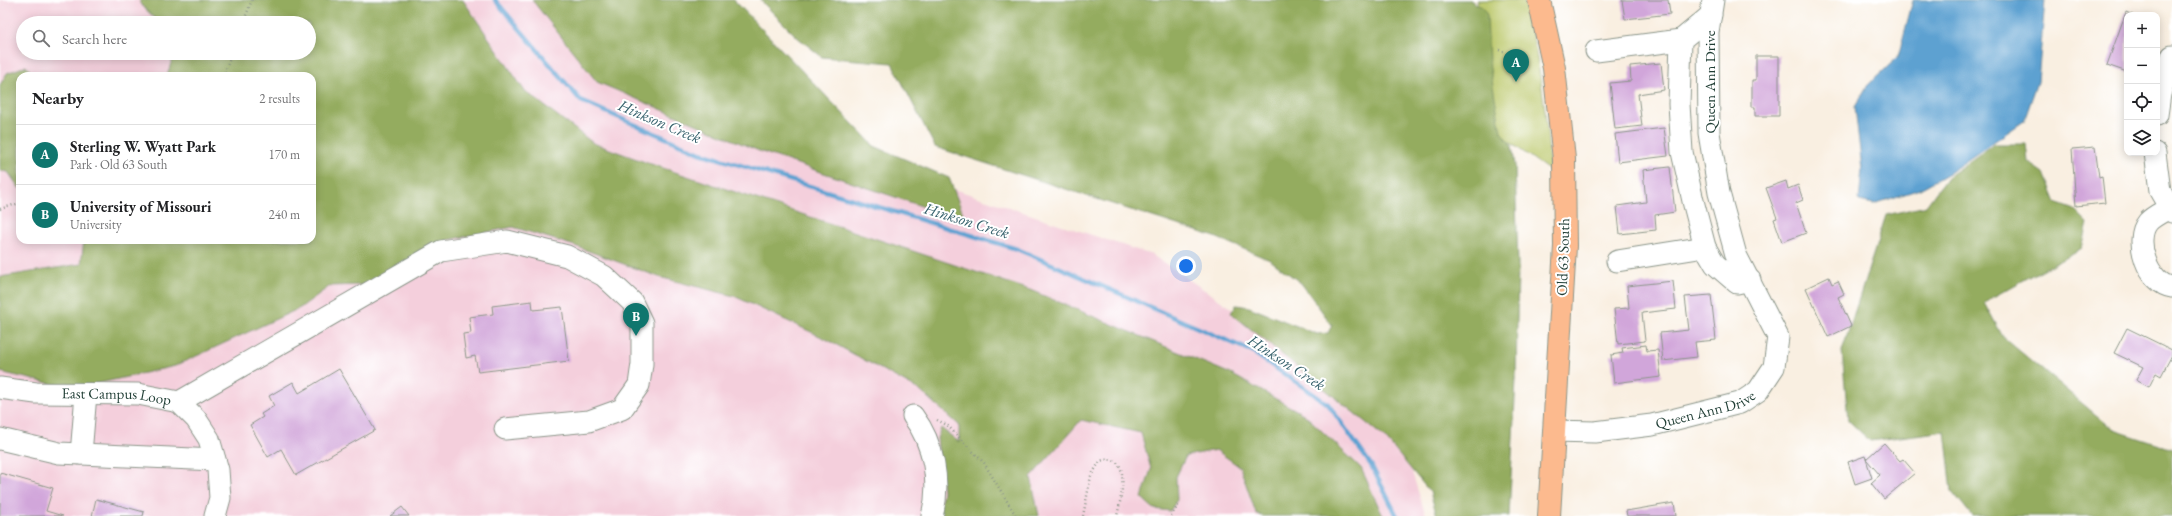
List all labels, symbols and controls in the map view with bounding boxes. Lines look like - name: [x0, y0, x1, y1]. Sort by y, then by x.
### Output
- map controls: [2124, 12, 2160, 156]
- button: +: [2124, 12, 2160, 48]
- search box: [16, 16, 316, 60]
- icon: search: [30, 27, 52, 49]
- text: Search here: [62, 29, 127, 48]
- street label: Queen Ann Drive: [1700, 30, 1719, 134]
- button: −: [2124, 48, 2160, 84]
- pin: A: [1503, 49, 1529, 82]
- button: locate: [2124, 84, 2160, 120]
- text: Nearby: [32, 87, 84, 109]
- text: 2 results: [259, 90, 300, 107]
- water label: Hinkson Creek: [614, 94, 705, 149]
- button: layers: [2124, 120, 2160, 156]
- text: Sterling W. Wyatt Park: [70, 137, 216, 156]
- text: A: [40, 146, 50, 163]
- text: 170 m: [269, 146, 300, 163]
- text: Park · Old 63 South: [70, 156, 167, 173]
- text: University of Missouri: [70, 197, 212, 216]
- water label: Hinkson Creek: [921, 197, 1013, 244]
- text: B: [41, 206, 49, 223]
- text: 240 m: [269, 206, 300, 223]
- text: University: [70, 216, 122, 233]
- street label: Old 63 South: [1552, 218, 1573, 296]
- your location: [1176, 256, 1196, 276]
- pin: B: [623, 303, 649, 336]
- water label: Hinkson Creek: [1243, 329, 1330, 396]
- street label: East Campus Loop: [62, 383, 173, 409]
- street label: Queen Ann Drive: [1653, 385, 1759, 433]

